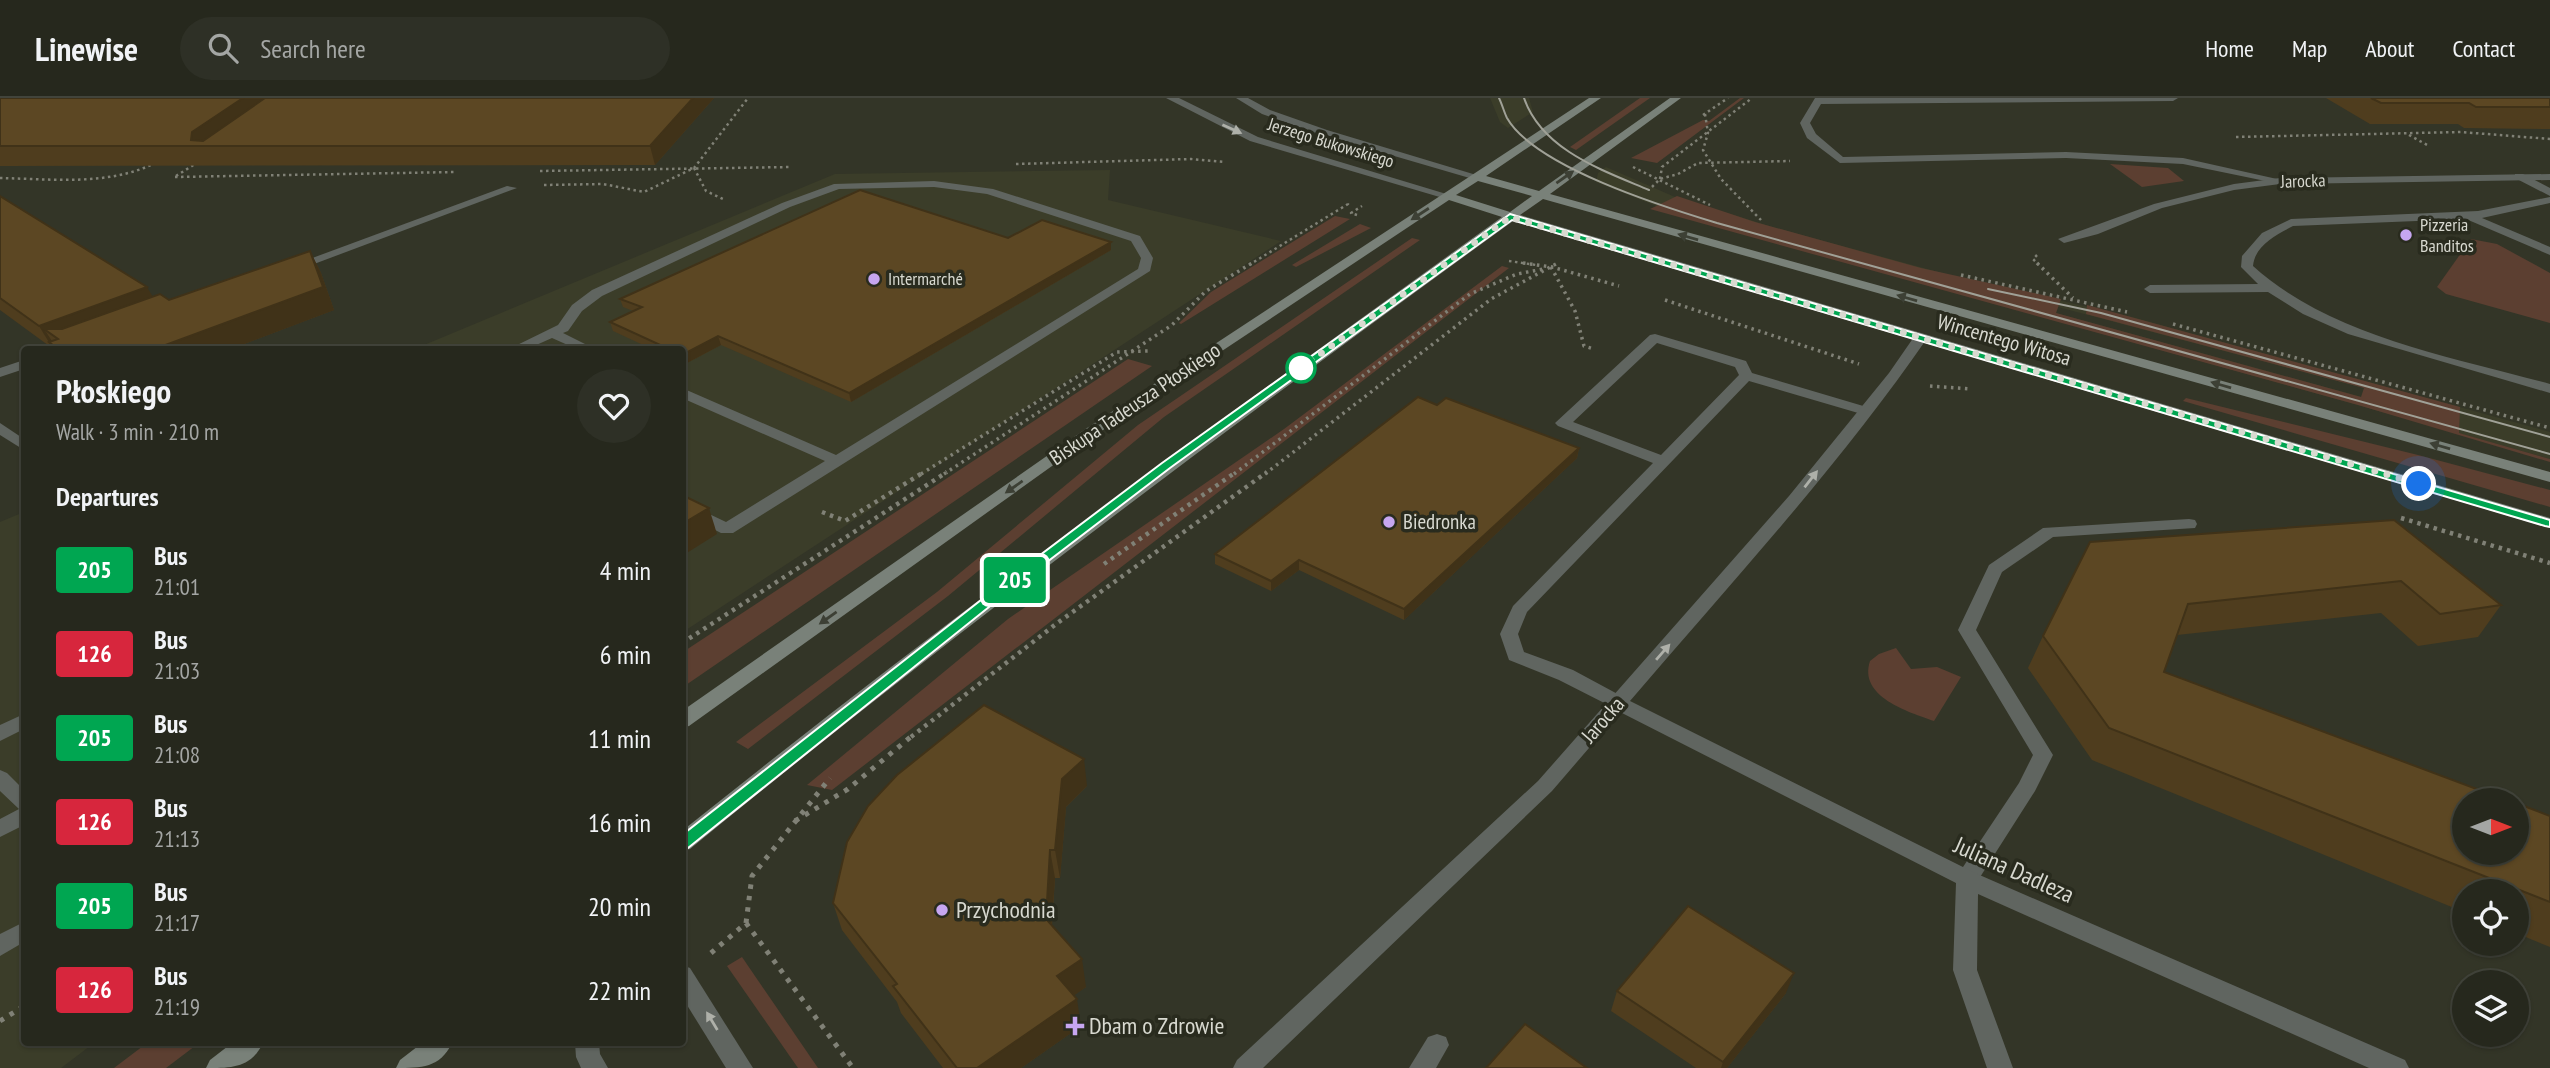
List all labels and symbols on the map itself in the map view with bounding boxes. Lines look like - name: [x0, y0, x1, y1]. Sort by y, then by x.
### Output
- street label: Jerzego Bukowskiego: [1264, 112, 1397, 173]
- one-way arrow: [1222, 123, 1242, 135]
- street label: Jarocka: [2279, 168, 2326, 193]
- one-way arrow: [1556, 170, 1574, 184]
- one-way arrow: [1410, 207, 1429, 220]
- place label: Pizzeria Banditos: [2420, 213, 2474, 257]
- marker: Pizzeria Banditos: [2398, 227, 2414, 243]
- one-way arrow: [1678, 231, 1699, 241]
- place label: Intermarché: [888, 267, 963, 290]
- marker: Intermarché: [866, 271, 882, 287]
- one-way arrow: [1897, 292, 1918, 302]
- street label: Wincentego Witosa: [1934, 308, 2074, 372]
- street label: Biskupa Tadeusza Płoskiego: [1044, 336, 1225, 471]
- unlabelled marker: [1286, 353, 1316, 383]
- one-way arrow: [2210, 379, 2232, 390]
- one-way arrow: [2429, 440, 2451, 451]
- your location: [2401, 466, 2436, 501]
- one-way arrow: [1804, 471, 1819, 489]
- one-way arrow: [1005, 479, 1023, 493]
- place label: Biedronka: [1403, 508, 1476, 535]
- marker: Biedronka: [1381, 514, 1397, 530]
- line badge: 205: [975, 557, 1055, 603]
- one-way arrow: [819, 611, 837, 625]
- one-way arrow: [1655, 643, 1670, 660]
- street label: Jarocka: [1575, 691, 1630, 749]
- north arrow: [2452, 788, 2529, 864]
- street label: Juliana Dadleza: [1949, 829, 2079, 910]
- place label: Przychodnia: [956, 894, 1055, 925]
- marker: Przychodnia: [934, 902, 950, 918]
- place label: Dbam o Zdrowie: [1089, 1010, 1224, 1041]
- one-way arrow: [705, 1011, 718, 1030]
- marker: Dbam o Zdrowie: [1067, 1018, 1083, 1034]

